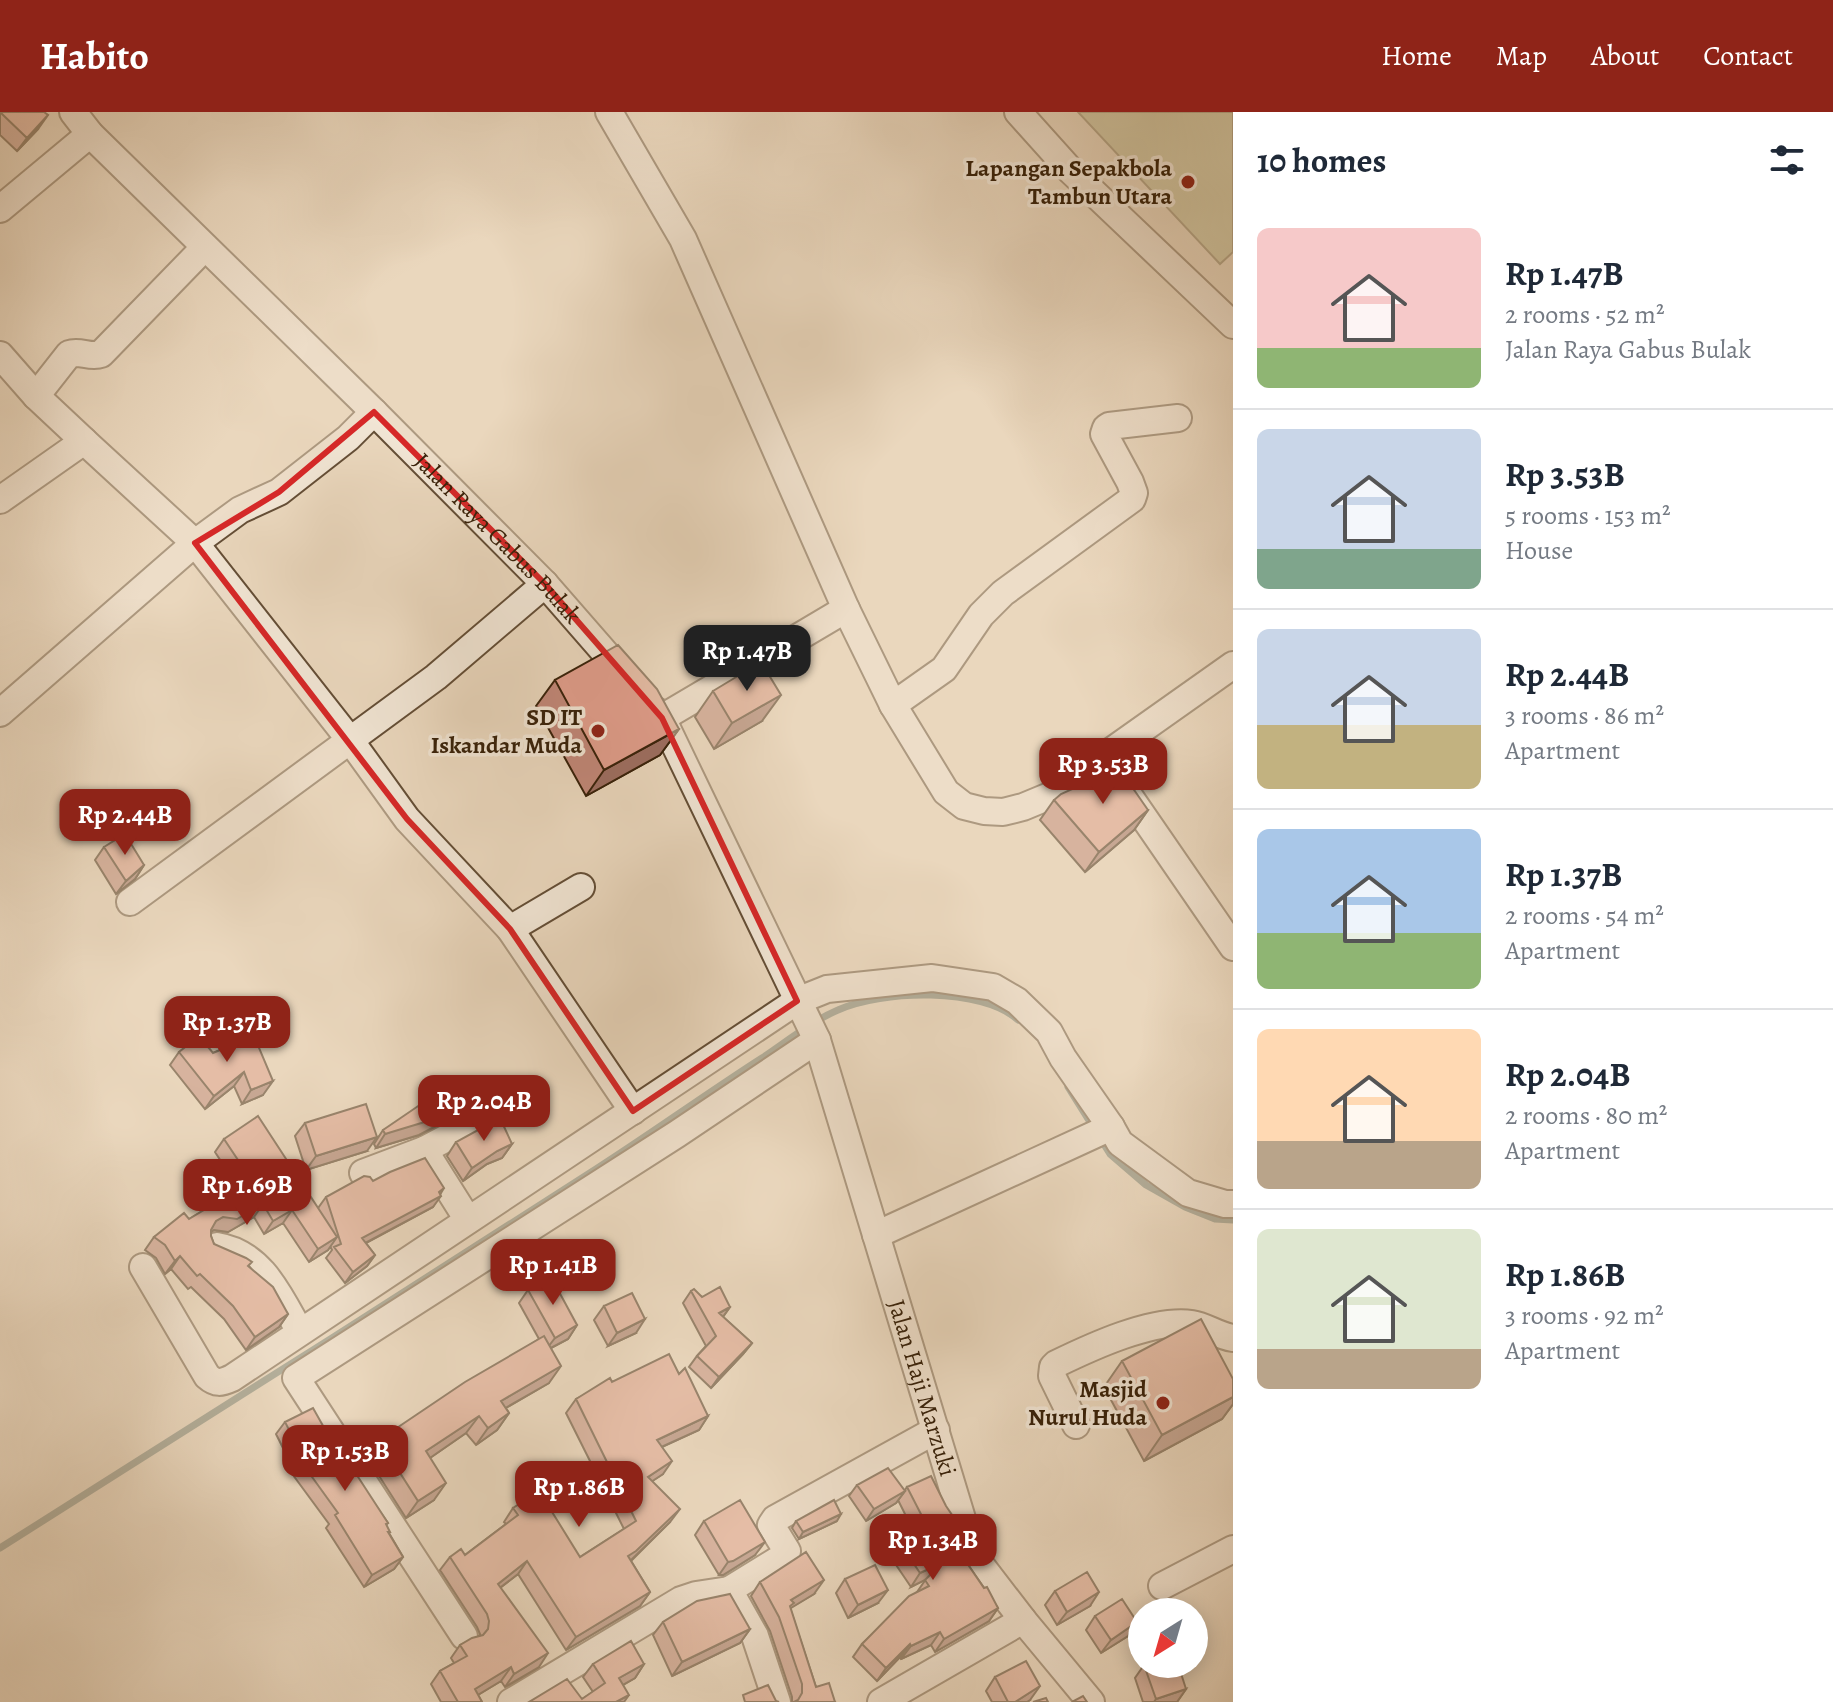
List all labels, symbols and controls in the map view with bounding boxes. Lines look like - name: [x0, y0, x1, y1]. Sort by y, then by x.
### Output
- text: Habito: [40, 30, 149, 82]
- text: Home: [1381, 37, 1452, 75]
- text: Map: [1496, 37, 1547, 75]
- text: About: [1591, 37, 1659, 75]
- text: Contact: [1703, 37, 1793, 75]
- text: 10 homes: [1257, 137, 1386, 184]
- icon: filters: [1765, 138, 1809, 182]
- place label: Lapangan Sepakbola Tambun Utara: [965, 152, 1172, 212]
- marker: Lapangan Sepakbola Tambun Utara: [1179, 173, 1197, 191]
- text: Rp 1.47B: [1505, 250, 1624, 297]
- icon: home: [1321, 260, 1417, 356]
- text: 2 rooms · 52 m²: [1505, 297, 1664, 332]
- text: Jalan Raya Gabus Bulak: [1505, 332, 1751, 367]
- street label: Jalan Raya Gabus Bulak: [407, 445, 589, 631]
- text: Rp 3.53B: [1505, 451, 1625, 498]
- icon: home: [1321, 461, 1417, 557]
- text: 5 rooms · 153 m²: [1505, 498, 1671, 533]
- text: House: [1505, 533, 1573, 568]
- pin: Rp 1.47B: [664, 625, 830, 693]
- text: Rp 1.47B: [702, 633, 792, 668]
- text: Rp 2.44B: [1505, 651, 1629, 698]
- icon: home: [1321, 661, 1417, 757]
- text: 3 rooms · 86 m²: [1505, 698, 1664, 733]
- place label: SD IT Iskandar Muda: [431, 701, 582, 761]
- marker: SD IT Iskandar Muda: [589, 722, 607, 740]
- text: Apartment: [1505, 733, 1620, 768]
- pin: Rp 3.53B: [1020, 738, 1186, 806]
- text: Rp 3.53B: [1057, 746, 1149, 781]
- pin: Rp 2.44B: [42, 789, 208, 857]
- text: Rp 2.44B: [77, 797, 173, 832]
- text: Rp 1.37B: [1505, 851, 1622, 898]
- icon: home: [1321, 861, 1417, 957]
- text: 2 rooms · 54 m²: [1505, 898, 1664, 933]
- text: Apartment: [1505, 933, 1620, 968]
- pin: Rp 1.37B: [144, 996, 310, 1064]
- text: Rp 1.37B: [182, 1004, 272, 1039]
- text: Rp 2.04B: [1505, 1051, 1630, 1098]
- icon: home: [1321, 1061, 1417, 1157]
- pin: Rp 2.04B: [401, 1075, 567, 1143]
- text: Rp 2.04B: [436, 1083, 532, 1118]
- text: 2 rooms · 80 m²: [1505, 1098, 1667, 1133]
- text: Apartment: [1505, 1133, 1620, 1168]
- pin: Rp 1.69B: [164, 1159, 330, 1227]
- text: Rp 1.69B: [201, 1167, 293, 1202]
- pin: Rp 1.41B: [470, 1239, 636, 1307]
- text: Rp 1.41B: [509, 1247, 597, 1282]
- text: Rp 1.86B: [1505, 1251, 1625, 1298]
- icon: home: [1321, 1261, 1417, 1357]
- street label: Jalan Haji Marzuki: [881, 1296, 964, 1480]
- text: 3 rooms · 92 m²: [1505, 1298, 1664, 1333]
- text: Apartment: [1505, 1333, 1620, 1368]
- place label: Masjid Nurul Huda: [1028, 1373, 1147, 1433]
- marker: Masjid Nurul Huda: [1154, 1394, 1172, 1412]
- pin: Rp 1.53B: [262, 1425, 428, 1493]
- text: Rp 1.53B: [300, 1433, 390, 1468]
- pin: Rp 1.86B: [496, 1461, 662, 1529]
- text: Rp 1.86B: [533, 1469, 625, 1504]
- pin: Rp 1.34B: [850, 1514, 1016, 1582]
- text: Rp 1.34B: [888, 1522, 978, 1557]
- north arrow: [1128, 1598, 1208, 1678]
- map controls: [1128, 1598, 1208, 1678]

